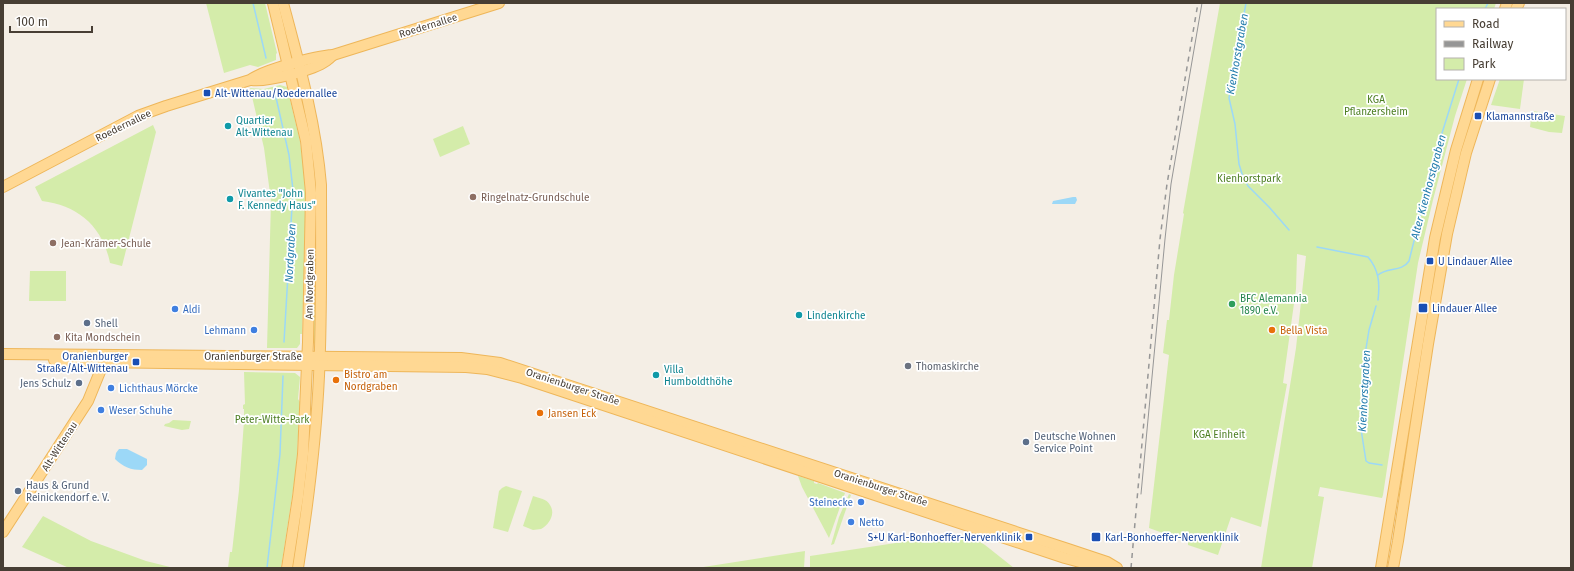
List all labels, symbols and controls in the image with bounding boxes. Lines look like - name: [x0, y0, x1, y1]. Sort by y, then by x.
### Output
- scale bar: [10, 8, 92, 34]
- legend: [1436, 8, 1566, 80]
- street label: Roedernallee: [398, 11, 459, 41]
- water label: Kienhorstgraben: [1224, 13, 1251, 96]
- text: 100 m: [16, 15, 48, 29]
- text: Road: [1472, 17, 1500, 31]
- text: Railway: [1472, 37, 1513, 51]
- text: Park: [1472, 57, 1496, 71]
- marker: Alt-Wittenau/Roedernallee: [202, 88, 212, 98]
- place label: Alt-Wittenau/Roedernallee: [215, 88, 337, 100]
- park label: KGA Pflanzersheim: [1344, 94, 1408, 118]
- street label: Roedernallee: [94, 107, 153, 145]
- marker: Klamannstraße: [1473, 111, 1483, 121]
- place label: Klamannstraße: [1486, 111, 1555, 123]
- place label: Quartier Alt-Wittenau: [236, 115, 293, 139]
- marker: Quartier Alt-Wittenau: [223, 121, 233, 131]
- water label: Alter Kienhorstgraben: [1408, 133, 1449, 242]
- park label: Kienhorstpark: [1217, 173, 1282, 185]
- place label: Vivantes "John F. Kennedy Haus": [238, 188, 316, 212]
- marker: Ringelnatz-Grundschule: [468, 192, 478, 202]
- place label: Ringelnatz-Grundschule: [481, 192, 589, 204]
- marker: Vivantes "John F. Kennedy Haus": [225, 194, 235, 204]
- water label: Nordgraben: [282, 223, 299, 283]
- marker: Jean-Krämer-Schule: [48, 238, 58, 248]
- place label: Jean-Krämer-Schule: [61, 238, 151, 250]
- street label: Am Nordgraben: [303, 249, 317, 319]
- marker: U Lindauer Allee: [1425, 256, 1435, 266]
- place label: U Lindauer Allee: [1438, 256, 1513, 268]
- place label: BFC Alemannia 1890 e.V.: [1240, 293, 1307, 317]
- marker: BFC Alemannia 1890 e.V.: [1227, 299, 1237, 309]
- marker: Lindauer Allee: [1417, 302, 1429, 314]
- place label: Lindauer Allee: [1432, 303, 1497, 315]
- marker: Aldi: [170, 304, 180, 314]
- place label: Aldi: [183, 304, 201, 316]
- marker: Lindenkirche: [794, 310, 804, 320]
- place label: Lindenkirche: [807, 310, 866, 322]
- marker: Shell: [82, 318, 92, 328]
- place label: Shell: [95, 318, 118, 330]
- place label: Lehmann: [204, 325, 246, 337]
- marker: Lehmann: [249, 325, 259, 335]
- marker: Bella Vista: [1267, 325, 1277, 335]
- place label: Bella Vista: [1280, 325, 1327, 337]
- marker: Kita Mondschein: [52, 332, 62, 342]
- place label: Kita Mondschein: [65, 332, 140, 344]
- water label: Kienhorstgraben: [1356, 350, 1373, 432]
- place label: Oranienburger Straße/Alt-Wittenau: [37, 351, 128, 375]
- street label: Oranienburger Straße: [204, 351, 302, 363]
- marker: Oranienburger Straße/Alt-Wittenau: [131, 357, 141, 367]
- marker: Thomaskirche: [903, 361, 913, 371]
- place label: Thomaskirche: [916, 361, 979, 373]
- place label: Villa Humboldthöhe: [664, 364, 732, 388]
- street label: Oranienburger Straße: [524, 366, 621, 408]
- place label: Bistro am Nordgraben: [344, 369, 398, 393]
- marker: Villa Humboldthöhe: [651, 370, 661, 380]
- marker: Bistro am Nordgraben: [331, 375, 341, 385]
- place label: Jens Schulz: [20, 378, 72, 390]
- marker: Jens Schulz: [74, 378, 84, 388]
- marker: Lichthaus Mörcke: [106, 383, 116, 393]
- place label: Lichthaus Mörcke: [119, 383, 198, 395]
- marker: Weser Schuhe: [96, 405, 106, 415]
- place label: Weser Schuhe: [109, 405, 172, 417]
- marker: Jansen Eck: [535, 408, 545, 418]
- place label: Jansen Eck: [548, 408, 597, 420]
- park label: Peter-Witte-Park: [235, 414, 310, 426]
- street label: Alt-Wittenau: [39, 420, 80, 474]
- park label: KGA Einheit: [1193, 429, 1245, 441]
- place label: Deutsche Wohnen Service Point: [1034, 431, 1116, 455]
- marker: Deutsche Wohnen Service Point: [1021, 437, 1031, 447]
- street label: Oranienburger Straße: [832, 467, 929, 509]
- place label: Haus & Grund Reinickendorf e. V.: [26, 480, 110, 504]
- marker: Haus & Grund Reinickendorf e. V.: [13, 486, 23, 496]
- place label: Steinecke: [809, 497, 853, 509]
- marker: Steinecke: [856, 497, 866, 507]
- marker: Netto: [846, 517, 856, 527]
- place label: Netto: [859, 517, 884, 529]
- marker: Karl-Bonhoeffer-Nervenklinik: [1090, 531, 1102, 543]
- place label: S+U Karl-Bonhoeffer-Nervenklinik: [868, 532, 1022, 544]
- marker: S+U Karl-Bonhoeffer-Nervenklinik: [1024, 532, 1034, 542]
- place label: Karl-Bonhoeffer-Nervenklinik: [1105, 532, 1239, 544]

